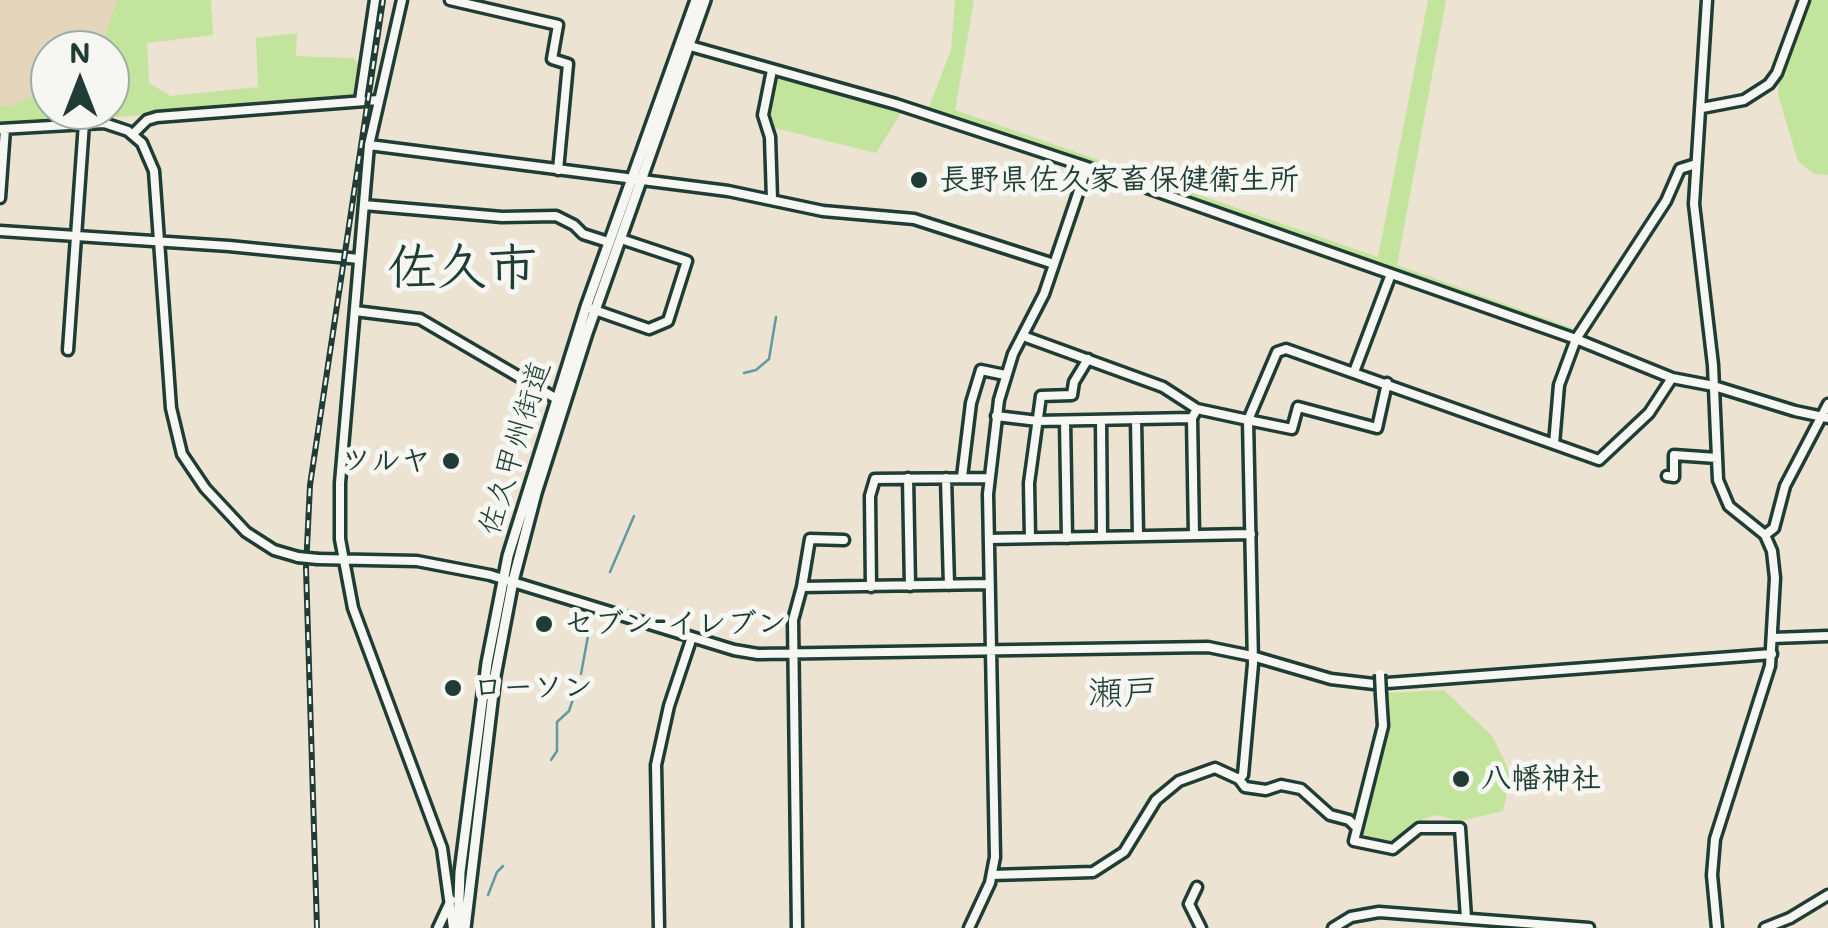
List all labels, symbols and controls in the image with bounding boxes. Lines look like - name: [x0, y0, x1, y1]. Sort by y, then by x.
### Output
- north arrow: [30, 30, 130, 130]
- text: N: [69, 34, 91, 70]
- place label: 長野県佐久家畜保健衛生所: [939, 162, 1299, 198]
- marker: 長野県佐久家畜保健衛生所: [908, 169, 930, 191]
- district label: 佐久市: [387, 239, 537, 299]
- street label: 佐久甲州街道: [471, 357, 559, 539]
- place label: ツルヤ: [341, 443, 431, 479]
- marker: ツルヤ: [440, 450, 462, 472]
- place label: セブン-イレブン: [564, 606, 787, 642]
- marker: セブン-イレブン: [533, 613, 555, 635]
- place label: ローソン: [473, 670, 593, 706]
- district label: 瀬戸: [1088, 672, 1158, 714]
- marker: ローソン: [442, 677, 464, 699]
- place label: 八幡神社: [1481, 761, 1601, 797]
- marker: 八幡神社: [1450, 768, 1472, 790]

